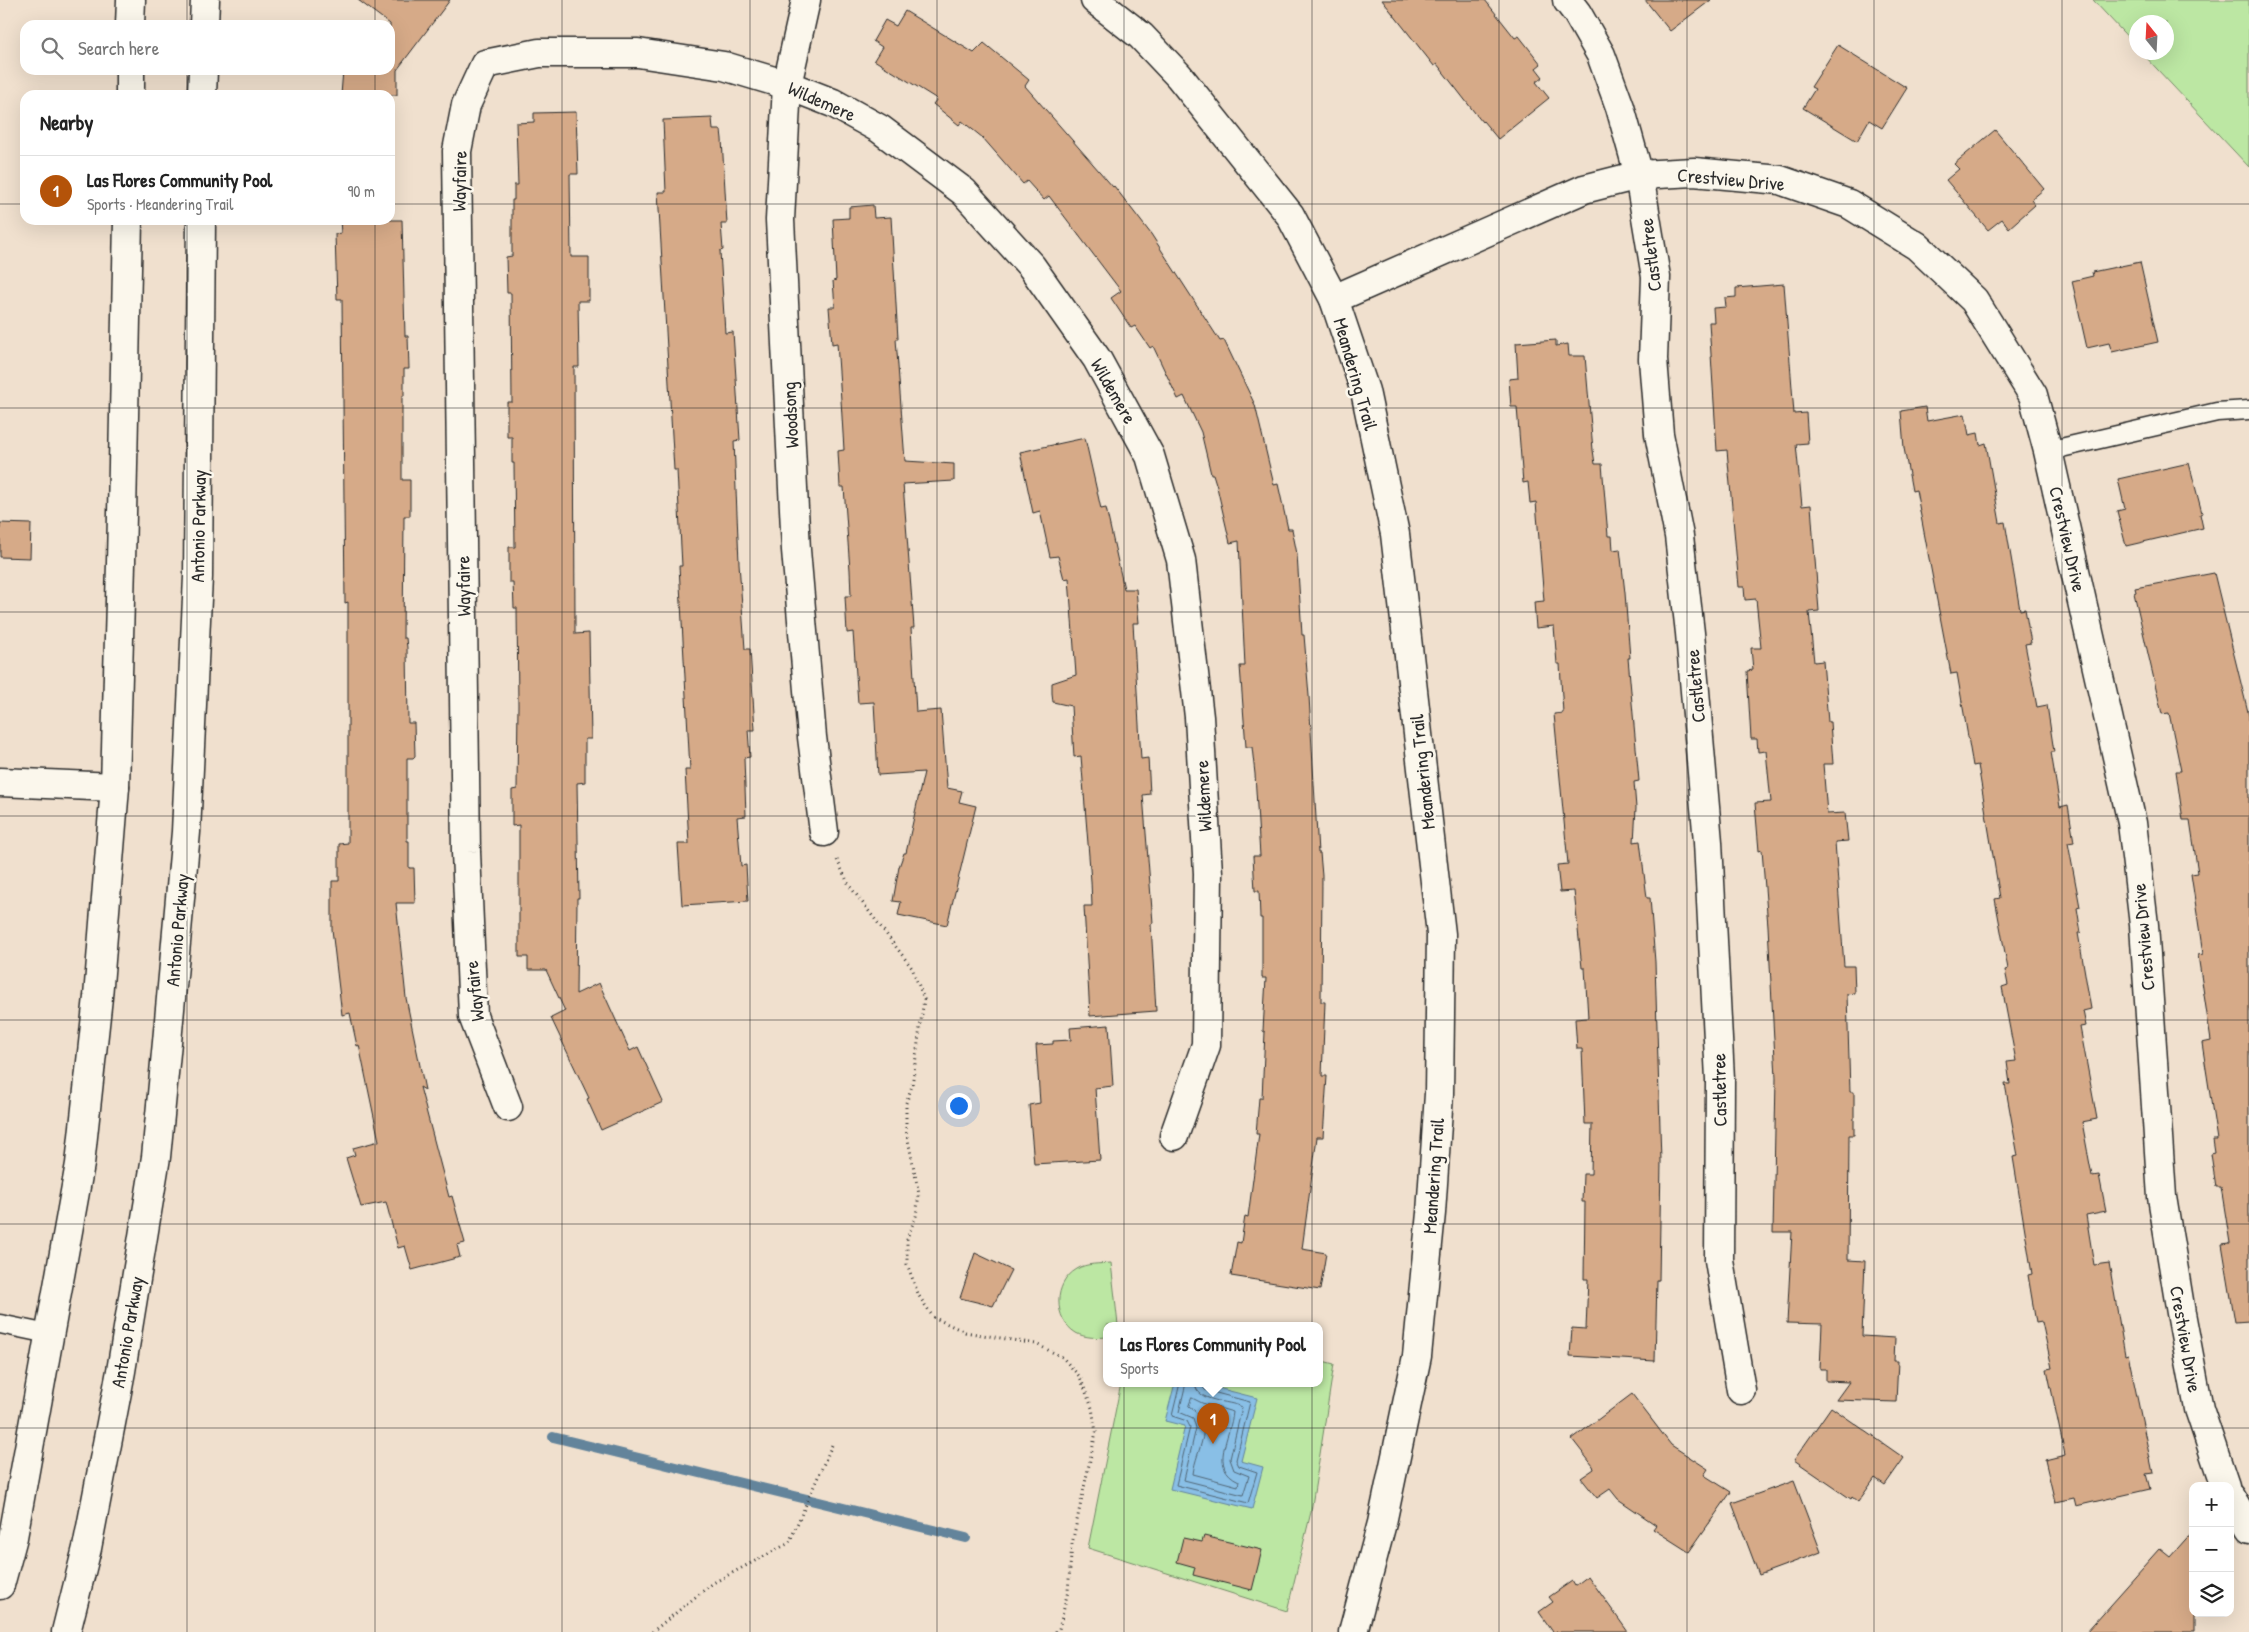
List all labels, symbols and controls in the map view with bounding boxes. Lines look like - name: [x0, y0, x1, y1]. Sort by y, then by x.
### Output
- north arrow: [2129, 15, 2174, 60]
- search box: [20, 20, 395, 75]
- icon: search: [38, 34, 66, 62]
- text: Search here: [78, 35, 159, 61]
- street label: Wildemere: [784, 75, 860, 128]
- text: Nearby: [40, 108, 93, 137]
- street label: Wayfaire: [445, 150, 473, 212]
- street label: Crestview Drive: [1676, 161, 1786, 197]
- text: Las Flores Community Pool: [87, 167, 272, 193]
- text: 1: [53, 180, 59, 202]
- text: 90 m: [347, 180, 375, 202]
- text: Sports · Meandering Trail: [87, 193, 234, 215]
- street label: Castletree: [1633, 217, 1667, 293]
- street label: Meandering Trail: [1328, 315, 1385, 434]
- street label: Wildemere: [1085, 354, 1143, 429]
- street label: Woodsong: [775, 381, 805, 449]
- street label: Antonio Parkway: [184, 469, 212, 583]
- street label: Crestview Drive: [2043, 484, 2093, 595]
- street label: Wayfaire: [449, 555, 477, 617]
- street label: Castletree: [1679, 648, 1711, 724]
- street label: Meandering Trail: [1403, 712, 1441, 831]
- street label: Wildemere: [1188, 759, 1218, 832]
- street label: Antonio Parkway: [159, 873, 195, 987]
- street label: Crestview Drive: [2125, 882, 2161, 992]
- street label: Wayfaire: [458, 959, 490, 1022]
- street label: Castletree: [1705, 1053, 1733, 1127]
- your location: [946, 1093, 972, 1119]
- street label: Meandering Trail: [1416, 1116, 1450, 1235]
- street label: Antonio Parkway: [104, 1274, 150, 1390]
- street label: Crestview Drive: [2164, 1284, 2208, 1395]
- popup: [1103, 1322, 1323, 1387]
- text: Las Flores Community Pool: [1120, 1331, 1306, 1357]
- text: Sports: [1120, 1357, 1159, 1379]
- pin: 1: [1197, 1403, 1229, 1444]
- map controls: [2189, 1482, 2234, 1617]
- button: +: [2189, 1482, 2234, 1527]
- button: −: [2189, 1527, 2234, 1572]
- button: layers: [2189, 1572, 2234, 1617]

